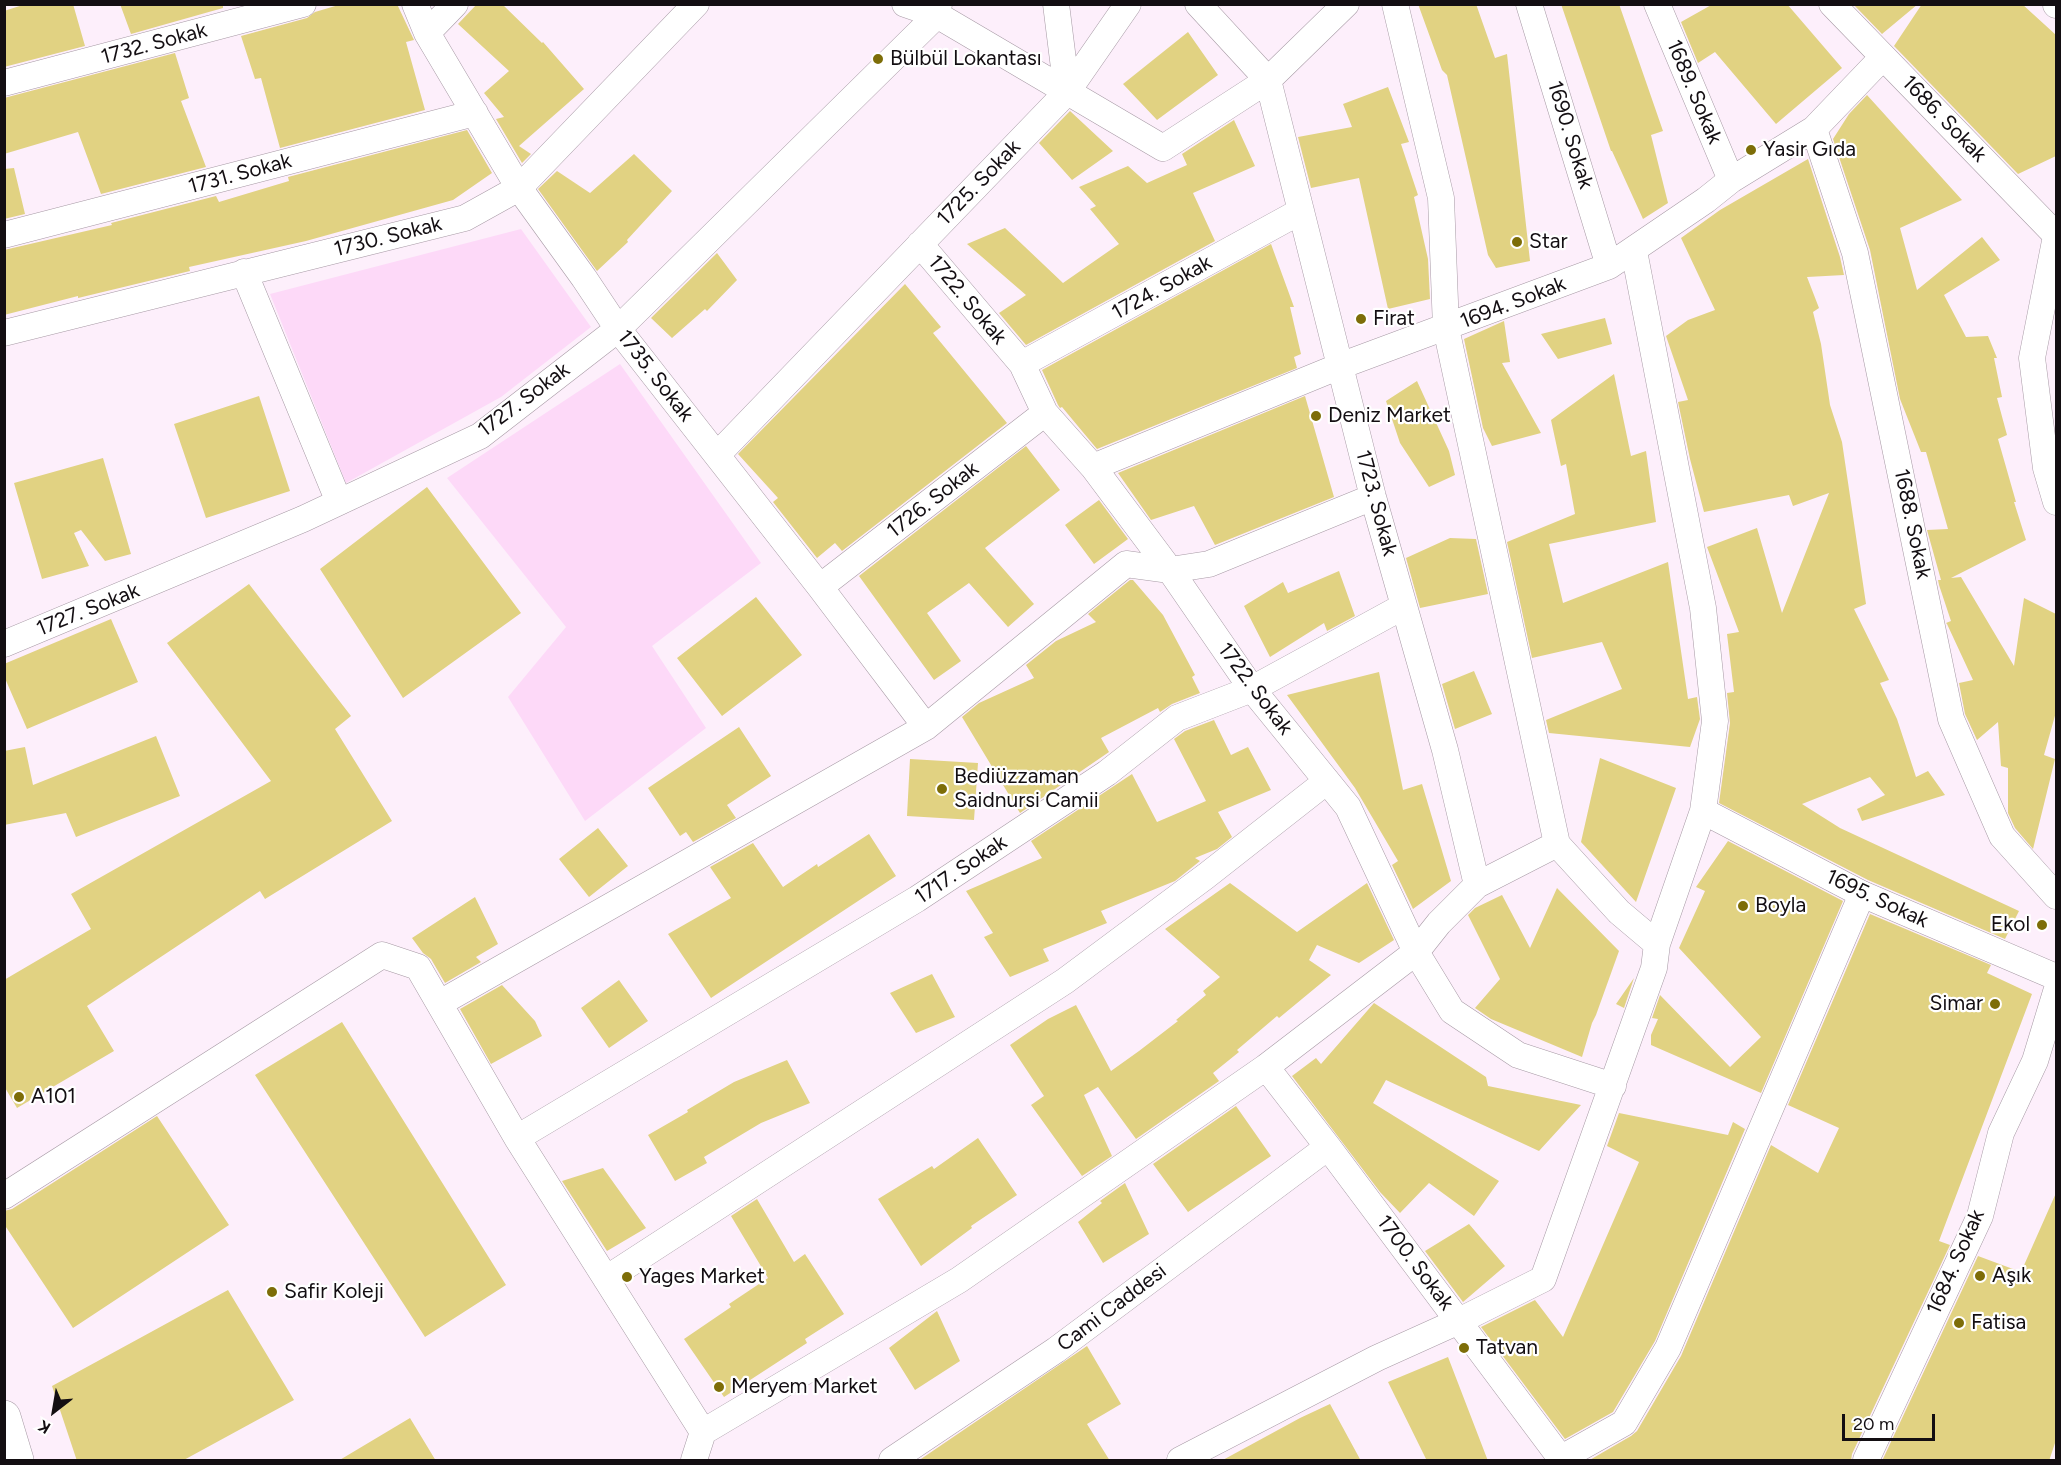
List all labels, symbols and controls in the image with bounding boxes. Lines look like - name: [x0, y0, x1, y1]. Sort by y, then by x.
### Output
- street label: 1732. Sokak: [98, 18, 210, 70]
- street label: 1689. Sokak: [1661, 36, 1727, 148]
- place label: Bülbül Lokantası: [890, 46, 1042, 72]
- marker: Bülbül Lokantası: [871, 52, 885, 66]
- street label: 1686. Sokak: [1896, 70, 1992, 168]
- street label: 1690. Sokak: [1542, 78, 1598, 192]
- street label: 1725. Sokak: [932, 135, 1026, 231]
- place label: Yasir Gıda: [1763, 137, 1856, 163]
- marker: Yasir Gıda: [1744, 143, 1758, 157]
- street label: 1731. Sokak: [186, 148, 294, 200]
- street label: 1730. Sokak: [331, 211, 445, 263]
- place label: Star: [1529, 229, 1568, 255]
- marker: Star: [1510, 235, 1524, 249]
- street label: 1722. Sokak: [922, 250, 1012, 350]
- street label: 1724. Sokak: [1108, 250, 1216, 326]
- street label: 1694. Sokak: [1457, 271, 1569, 335]
- place label: Firat: [1373, 306, 1415, 332]
- marker: Firat: [1354, 312, 1368, 326]
- street label: 1735. Sokak: [612, 325, 698, 427]
- street label: 1727. Sokak: [473, 357, 575, 443]
- place label: Deniz Market: [1328, 403, 1451, 429]
- marker: Deniz Market: [1309, 409, 1323, 423]
- street label: 1723. Sokak: [1350, 447, 1402, 559]
- street label: 1726. Sokak: [882, 457, 984, 543]
- street label: 1688. Sokak: [1888, 467, 1936, 581]
- street label: 1727. Sokak: [33, 578, 143, 642]
- street label: 1722. Sokak: [1212, 638, 1298, 740]
- place label: Bediüzzaman Saidnursi Camii: [954, 764, 1099, 814]
- marker: Bediüzzaman Saidnursi Camii: [935, 782, 949, 796]
- street label: 1717. Sokak: [910, 830, 1012, 910]
- street label: 1695. Sokak: [1822, 864, 1932, 934]
- place label: Boyla: [1755, 893, 1806, 919]
- marker: Boyla: [1736, 899, 1750, 913]
- place label: Ekol: [1991, 912, 2030, 938]
- marker: Ekol: [2035, 918, 2049, 932]
- place label: Simar: [1930, 991, 1983, 1017]
- marker: Simar: [1988, 997, 2002, 1011]
- place label: A101: [31, 1084, 76, 1110]
- marker: A101: [12, 1090, 26, 1104]
- street label: 1684. Sokak: [1922, 1206, 1990, 1318]
- street label: 1700. Sokak: [1371, 1211, 1459, 1315]
- street label: Cami Caddesi: [1052, 1259, 1172, 1357]
- place label: Aşık: [1992, 1263, 2031, 1289]
- place label: Yages Market: [639, 1264, 765, 1290]
- marker: Aşık: [1973, 1269, 1987, 1283]
- marker: Yages Market: [620, 1270, 634, 1284]
- place label: Safir Koleji: [284, 1279, 384, 1305]
- marker: Safir Koleji: [265, 1285, 279, 1299]
- place label: Fatisa: [1971, 1310, 2026, 1336]
- marker: Fatisa: [1952, 1316, 1966, 1330]
- place label: Tatvan: [1476, 1335, 1538, 1361]
- marker: Tatvan: [1457, 1341, 1471, 1355]
- place label: Meryem Market: [731, 1374, 878, 1400]
- marker: Meryem Market: [712, 1380, 726, 1394]
- north arrow: [24, 1381, 84, 1441]
- scale bar: [1845, 1402, 1938, 1440]
- text: 20 m: [1853, 1413, 1894, 1435]
- text: K: [35, 1416, 54, 1438]

